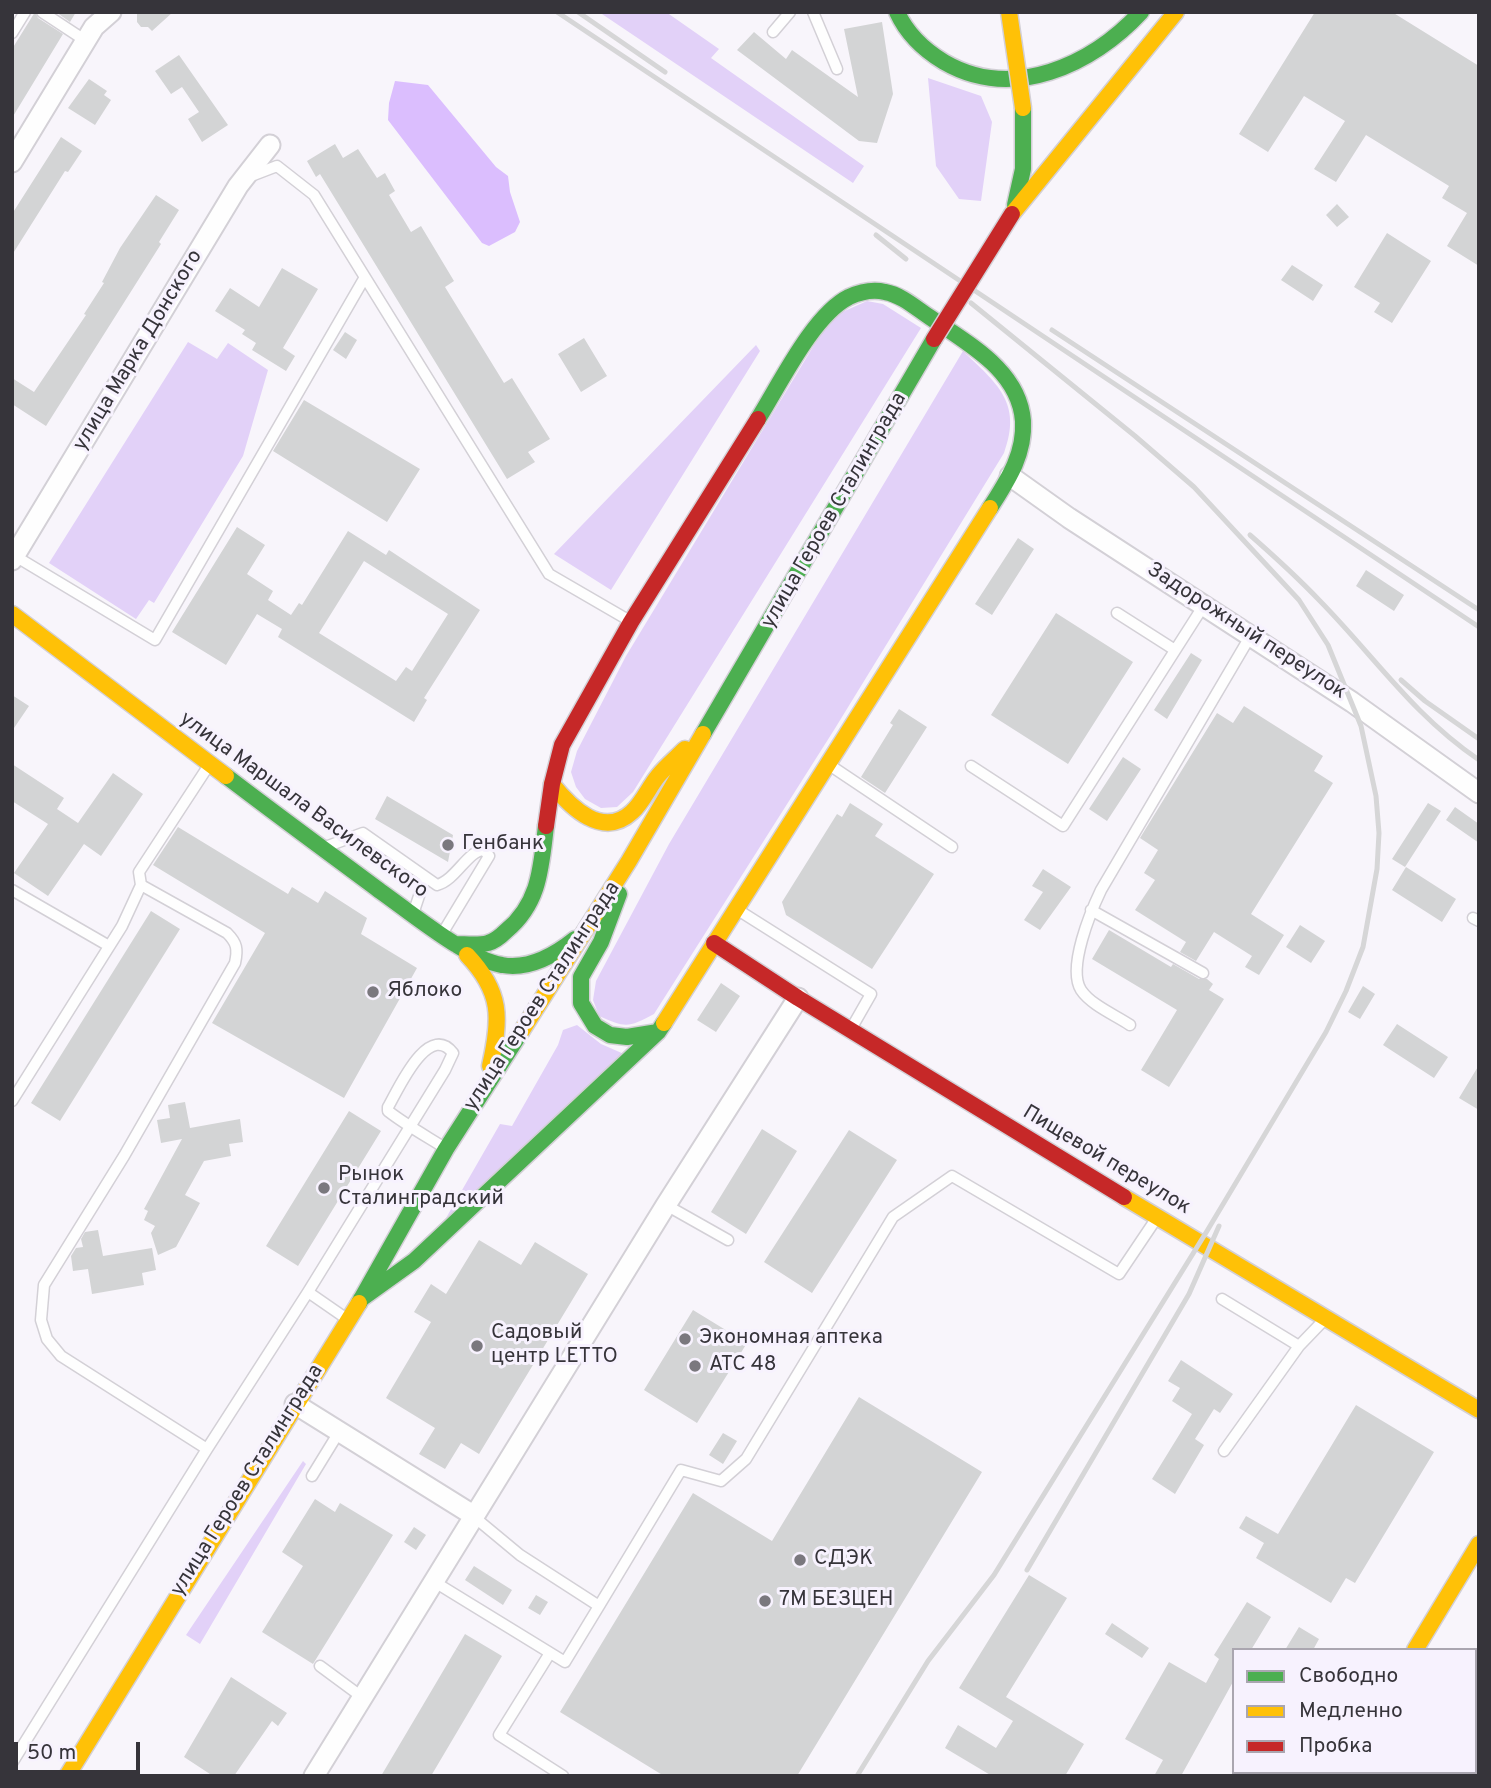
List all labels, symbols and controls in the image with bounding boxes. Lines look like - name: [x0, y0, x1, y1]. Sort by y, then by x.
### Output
- street label: улица Марка Донского: [69, 246, 209, 456]
- street label: улица Героев Сталинграда: [757, 388, 913, 634]
- street label: Задорожный переулок: [1141, 558, 1351, 706]
- street label: улица Маршала Василевского: [174, 707, 432, 905]
- place label: Генбанк: [462, 832, 544, 858]
- marker: Генбанк: [440, 837, 456, 853]
- street label: улица Героев Сталинграда: [459, 878, 627, 1116]
- place label: Яблоко: [387, 979, 462, 1005]
- marker: Яблоко: [365, 984, 381, 1000]
- street label: Пищевой переулок: [1017, 1101, 1195, 1221]
- place label: Рынок Сталинградский: [338, 1163, 504, 1213]
- marker: Рынок Сталинградский: [316, 1180, 332, 1196]
- place label: Садовый центр LETTO: [491, 1321, 618, 1371]
- place label: Экономная аптека: [699, 1326, 883, 1352]
- marker: Экономная аптека: [677, 1331, 693, 1347]
- marker: Садовый центр LETTO: [469, 1338, 485, 1354]
- place label: АТС 48: [709, 1353, 777, 1379]
- marker: АТС 48: [687, 1358, 703, 1374]
- street label: улица Героев Сталинграда: [166, 1361, 330, 1601]
- place label: СДЭК: [814, 1547, 873, 1573]
- marker: СДЭК: [792, 1552, 808, 1568]
- place label: 7М БЕЗЦЕН: [779, 1588, 893, 1614]
- marker: 7М БЕЗЦЕН: [757, 1593, 773, 1609]
- legend: [1232, 1648, 1477, 1774]
- text: Свободно: [1299, 1663, 1398, 1690]
- text: Медленно: [1299, 1698, 1403, 1725]
- scale bar: [18, 1728, 144, 1772]
- text: Пробка: [1299, 1733, 1372, 1760]
- text: 50 m: [27, 1740, 76, 1767]

